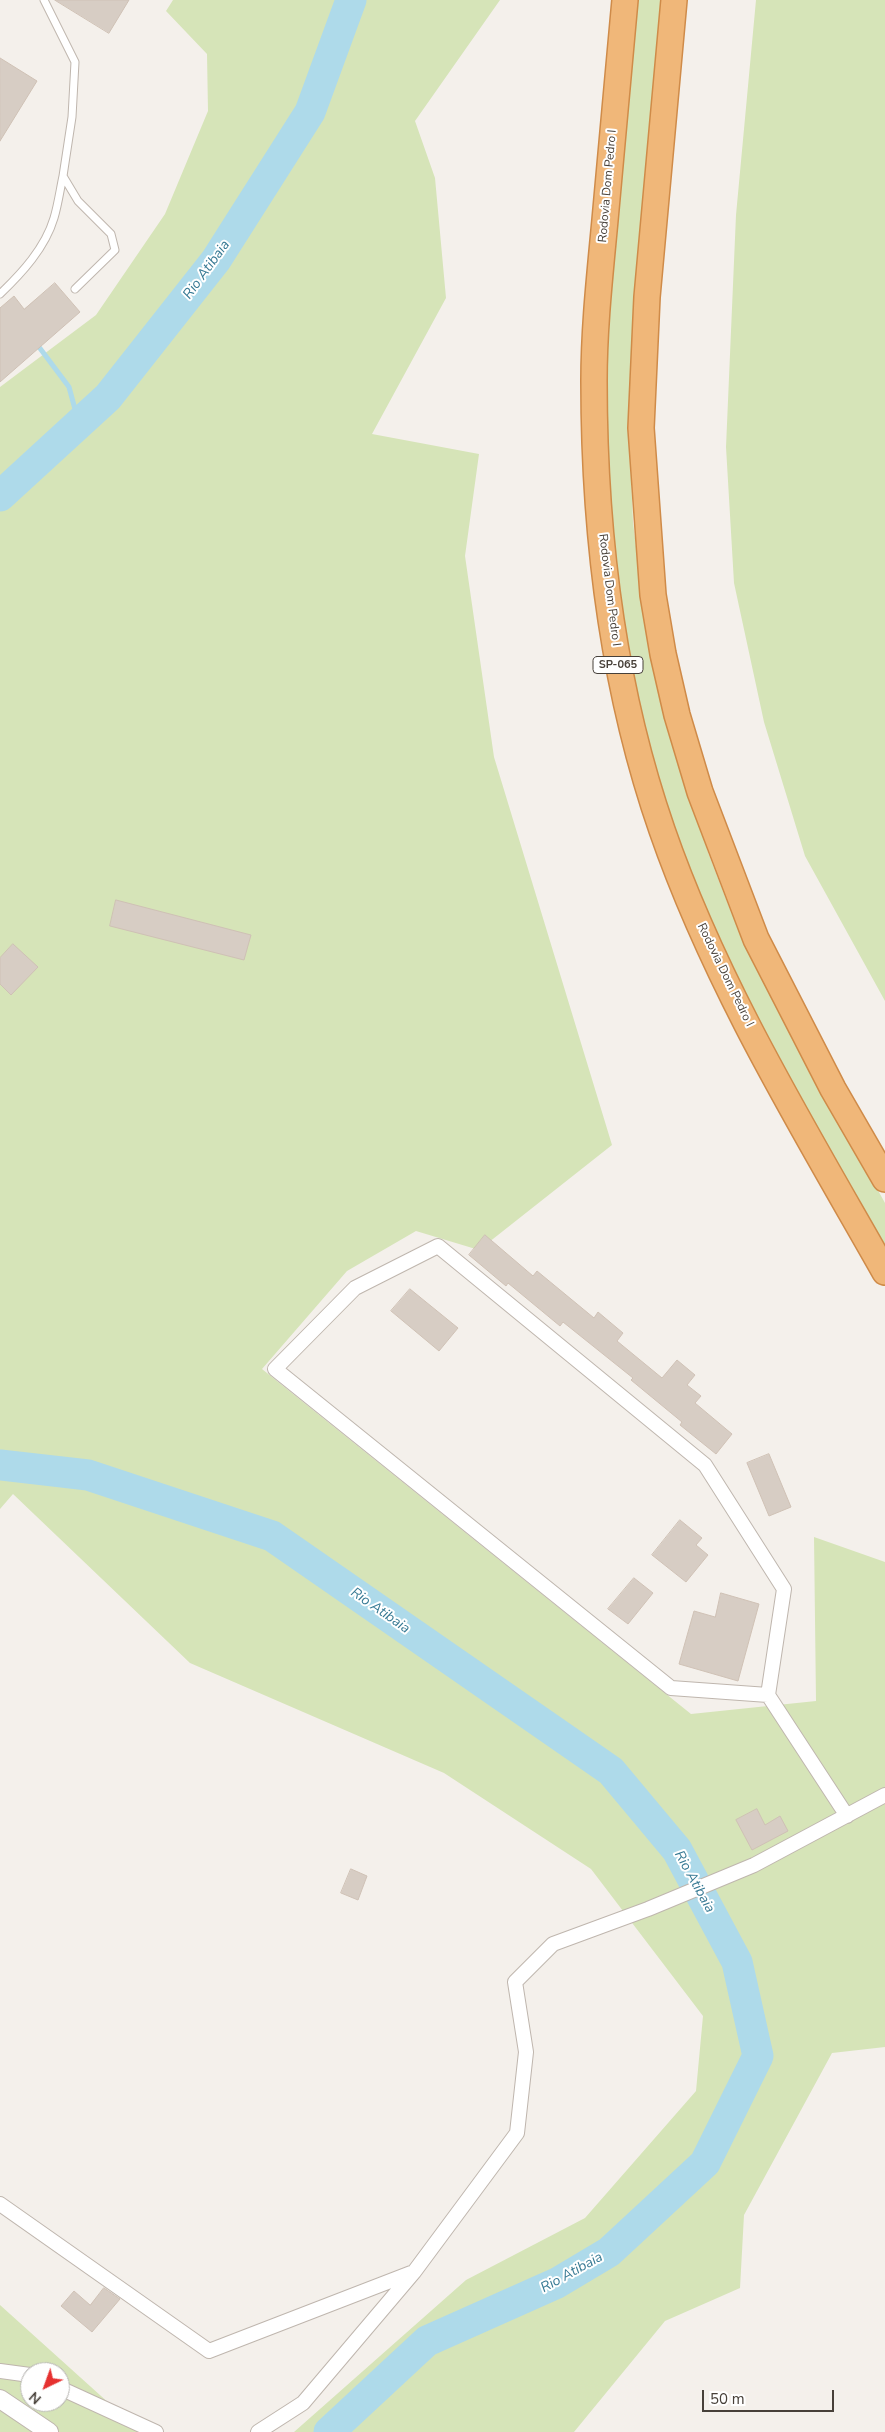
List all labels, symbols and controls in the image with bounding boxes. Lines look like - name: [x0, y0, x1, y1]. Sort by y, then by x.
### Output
- street label: Rodovia Dom Pedro I: [596, 129, 620, 243]
- water label: Rio Atibaia: [180, 237, 234, 303]
- street label: Rodovia Dom Pedro I: [595, 533, 623, 647]
- road number: SP-065: [593, 656, 643, 674]
- street label: Rodovia Dom Pedro I: [694, 921, 756, 1029]
- water label: Rio Atibaia: [347, 1584, 413, 1638]
- water label: Rio Atibaia: [670, 1848, 718, 1916]
- water label: Rio Atibaia: [538, 2249, 606, 2297]
- north arrow: [20, 2362, 70, 2412]
- scale bar: [705, 2380, 838, 2412]
- text: N: [25, 2387, 46, 2408]
- text: 50 m: [710, 2389, 745, 2409]

